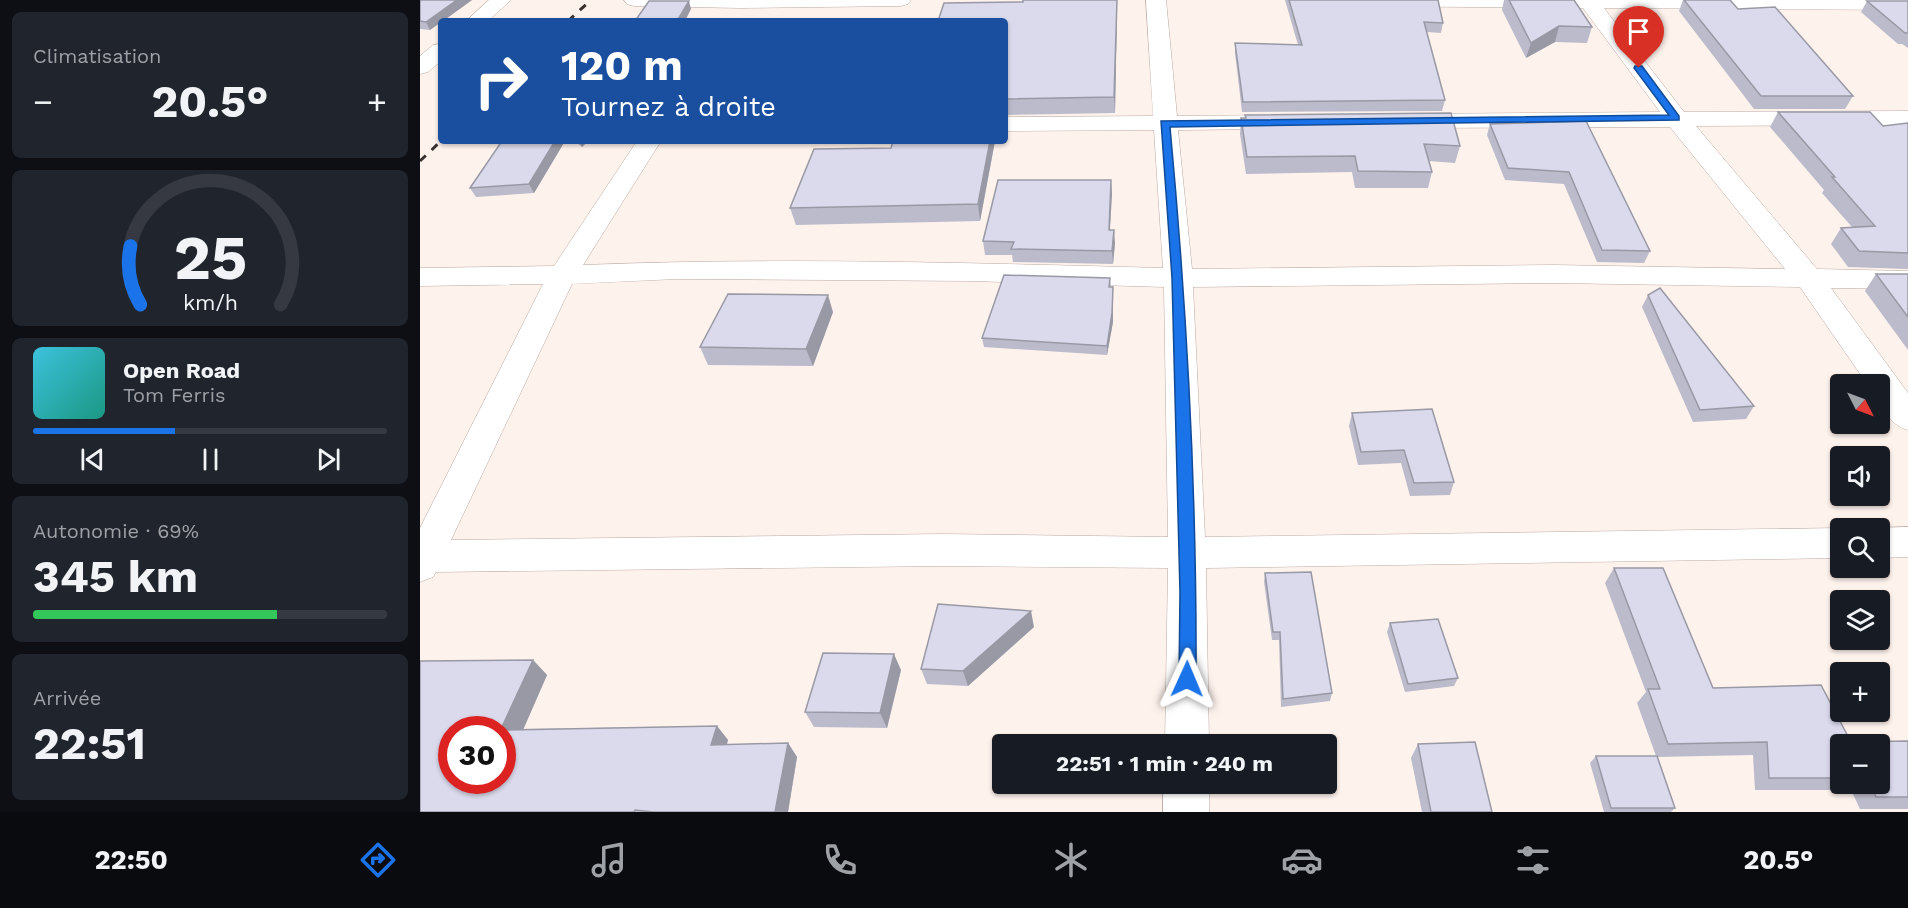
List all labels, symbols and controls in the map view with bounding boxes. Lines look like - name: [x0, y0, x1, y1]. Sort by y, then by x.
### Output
- pin: [1613, 6, 1664, 68]
- icon: arrive: [1622, 15, 1655, 48]
- text: 120 m: [561, 41, 683, 90]
- icon: right: [462, 42, 540, 120]
- text: Climatisation: [33, 44, 161, 68]
- text: 20.5°: [152, 75, 268, 128]
- text: −: [33, 82, 53, 121]
- text: +: [367, 82, 387, 121]
- text: Tournez à droite: [561, 91, 776, 123]
- text: 25: [173, 221, 247, 294]
- text: km/h: [182, 290, 238, 315]
- text: Open Road: [123, 358, 240, 383]
- north arrow: [1830, 374, 1890, 434]
- map controls: [1830, 374, 1890, 794]
- text: Tom Ferris: [123, 383, 226, 407]
- icon: previous: [76, 443, 109, 476]
- icon: pause: [194, 443, 227, 476]
- icon: next: [312, 443, 345, 476]
- button: sound: [1830, 446, 1890, 506]
- button: search: [1830, 518, 1890, 578]
- text: Autonomie · 69%: [33, 519, 199, 543]
- text: 345 km: [33, 550, 198, 603]
- button: layers: [1830, 590, 1890, 650]
- position arrow: [1155, 647, 1219, 711]
- button: +: [1830, 662, 1890, 722]
- text: Arrivée: [33, 686, 101, 710]
- speed limit sign: 30: [438, 716, 516, 794]
- text: 22:51: [33, 717, 146, 770]
- button: −: [1830, 734, 1890, 794]
- text: 22:51 · 1 min · 240 m: [1056, 751, 1273, 776]
- icon: directions: [357, 839, 399, 881]
- icon: music: [588, 839, 630, 881]
- icon: phone: [819, 839, 861, 881]
- icon: climate: [1050, 839, 1092, 881]
- icon: car: [1281, 839, 1323, 881]
- icon: filters: [1512, 839, 1554, 881]
- text: 22:50: [95, 844, 168, 876]
- text: 20.5°: [1743, 844, 1813, 876]

